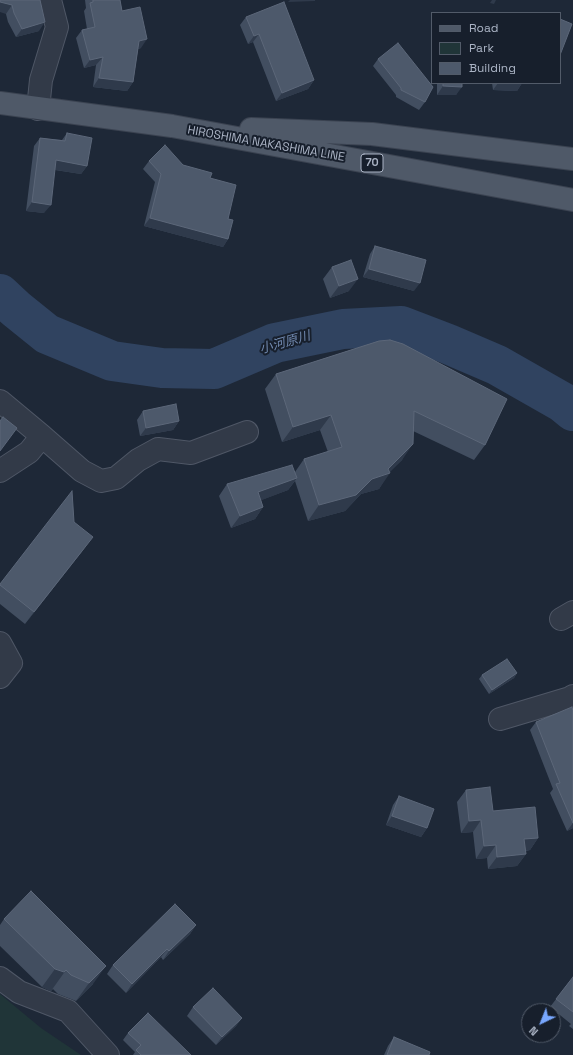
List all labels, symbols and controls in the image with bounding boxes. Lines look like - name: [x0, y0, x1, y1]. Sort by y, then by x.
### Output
- legend: [431, 12, 561, 84]
- text: Road: [469, 20, 498, 36]
- text: Park: [469, 40, 494, 56]
- text: Building: [469, 60, 516, 76]
- street label: HIROSHIMA NAKASHIMA LINE: [186, 123, 346, 165]
- road number: 70: [361, 154, 383, 172]
- water label: 小河原川: [258, 328, 312, 358]
- north arrow: [521, 1003, 561, 1043]
- text: N: [526, 1023, 541, 1039]

